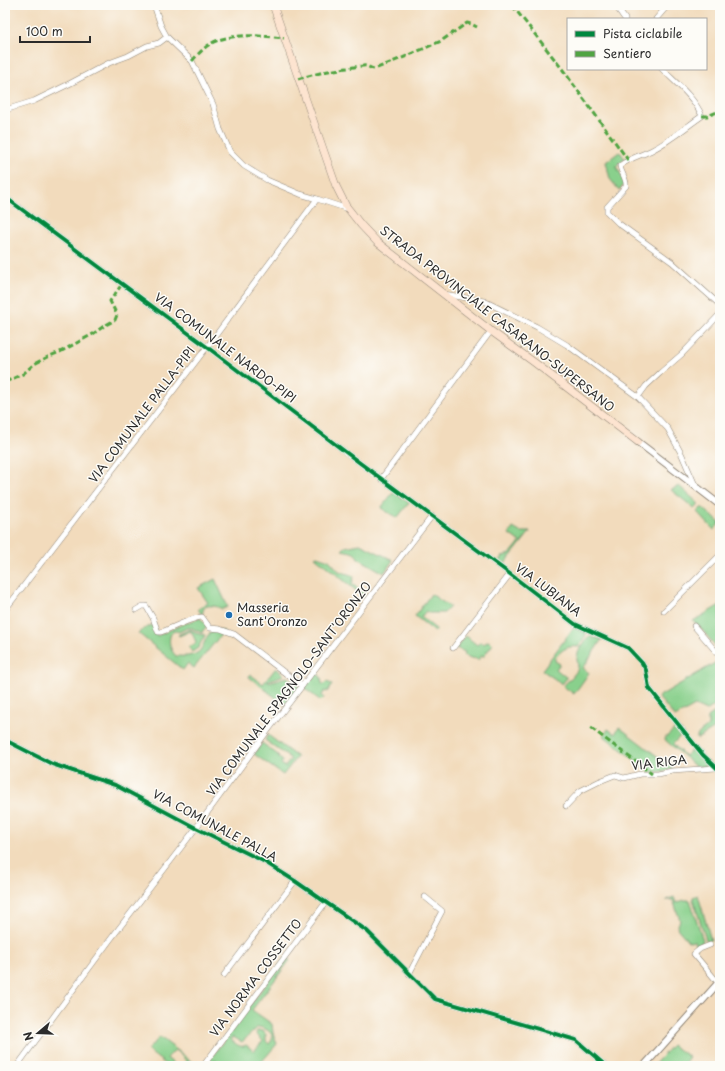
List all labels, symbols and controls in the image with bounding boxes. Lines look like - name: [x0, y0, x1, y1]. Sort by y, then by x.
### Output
- scale bar: [20, 18, 90, 44]
- legend: [567, 18, 707, 70]
- text: 100 m: [26, 22, 63, 40]
- text: Pista ciclabile: [603, 24, 683, 42]
- text: Sentiero: [603, 44, 652, 62]
- street label: STRADA PROVINCIALE CASARANO-SUPERSANO: [377, 221, 619, 416]
- street label: VIA COMUNALE NARDO-PIPI: [151, 288, 300, 407]
- street label: VIA COMUNALE PALLA-PIPI: [84, 342, 199, 486]
- street label: VIA LUBIANA: [512, 558, 585, 620]
- street label: VIA COMUNALE SPAGNOLO-SANT'ORONZO: [201, 577, 375, 799]
- place label: Masseria Sant'Oronzo: [237, 598, 308, 630]
- marker: Masseria Sant'Oronzo: [224, 610, 234, 620]
- street label: VIA RIGA: [630, 750, 688, 774]
- street label: VIA COMUNALE PALLA: [150, 784, 281, 866]
- street label: VIA NORMA COSSETTO: [205, 915, 306, 1040]
- north arrow: [18, 1013, 58, 1053]
- text: N: [19, 1029, 38, 1043]

